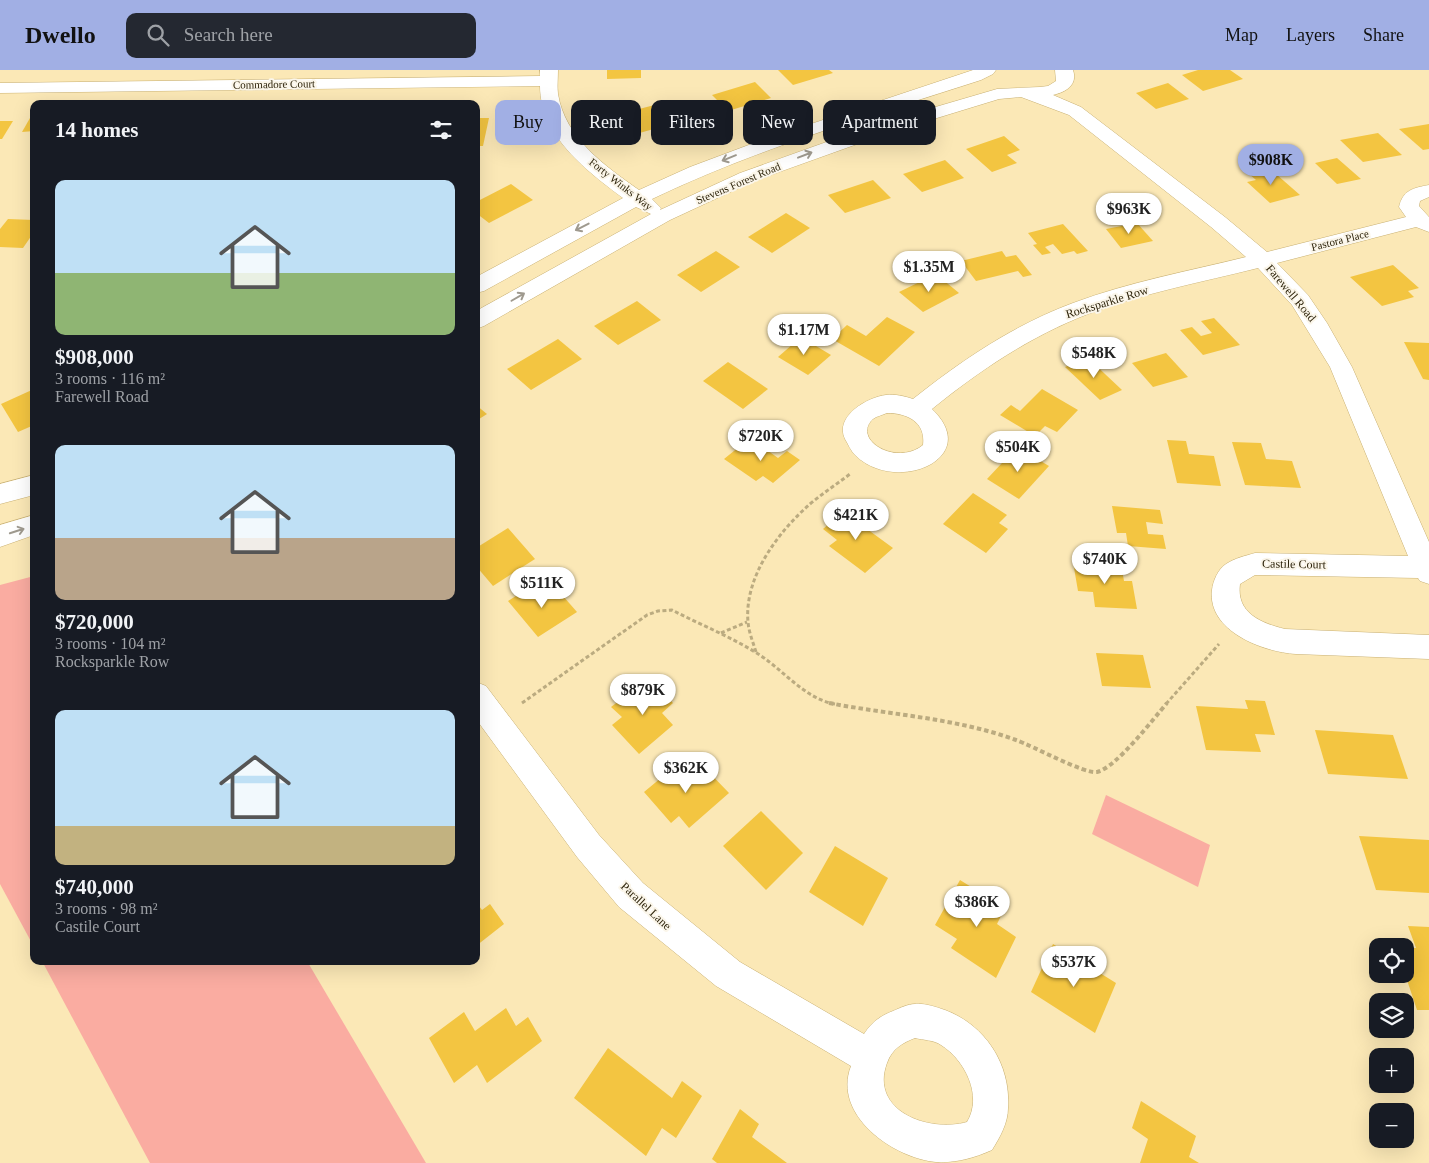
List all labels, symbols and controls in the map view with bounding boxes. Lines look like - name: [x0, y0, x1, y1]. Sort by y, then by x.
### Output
- search box: [126, 13, 476, 58]
- icon: search: [144, 21, 172, 49]
- text: Dwello: [25, 22, 96, 48]
- text: Search here: [184, 24, 273, 45]
- text: Map: [1225, 25, 1258, 45]
- text: Layers: [1286, 25, 1335, 45]
- text: Share: [1363, 25, 1404, 45]
- street label: Commadore Court: [233, 77, 315, 91]
- chip: Buy: [495, 100, 561, 145]
- chip: Rent: [571, 100, 641, 145]
- chip: Filters: [651, 100, 733, 145]
- chip: New: [743, 100, 813, 145]
- chip: Apartment: [823, 100, 936, 145]
- icon: filters: [427, 116, 455, 144]
- text: 14 homes: [55, 118, 138, 142]
- pin: $908K: [1236, 144, 1306, 186]
- one-way arrow: [797, 150, 812, 159]
- text: $908K: [1249, 151, 1293, 168]
- one-way arrow: [722, 154, 737, 164]
- street label: Forty Winks Way: [587, 156, 655, 213]
- street label: Stevens Forest Road: [694, 160, 782, 206]
- pin: $963K: [1094, 192, 1164, 235]
- text: $963K: [1107, 200, 1151, 217]
- icon: home: [210, 212, 300, 302]
- one-way arrow: [575, 223, 590, 232]
- street label: Pastora Place: [1310, 227, 1370, 253]
- pin: $1.35M: [888, 250, 970, 293]
- text: $1.35M: [903, 258, 955, 275]
- street label: Farewell Road: [1263, 262, 1319, 324]
- street label: Rocksparkle Row: [1064, 283, 1150, 321]
- one-way arrow: [511, 291, 525, 301]
- pin: $1.17M: [763, 314, 845, 356]
- text: $1.17M: [778, 321, 830, 338]
- pin: $548K: [1059, 336, 1129, 379]
- text: $548K: [1072, 344, 1116, 361]
- text: $908,000: [55, 345, 134, 369]
- text: 3 rooms · 116 m²: [55, 370, 165, 387]
- text: Farewell Road: [55, 388, 149, 405]
- pin: $720K: [726, 420, 796, 462]
- text: $720K: [739, 427, 783, 444]
- pin: $504K: [983, 430, 1053, 473]
- text: $504K: [996, 438, 1040, 455]
- icon: home: [210, 477, 300, 567]
- pin: $421K: [821, 498, 891, 541]
- text: $421K: [834, 506, 878, 523]
- one-way arrow: [9, 526, 24, 535]
- pin: $740K: [1070, 542, 1140, 585]
- text: $740K: [1083, 550, 1127, 567]
- street label: Castile Court: [1262, 556, 1327, 572]
- pin: $511K: [507, 566, 577, 609]
- text: $511K: [520, 574, 564, 591]
- text: $720,000: [55, 610, 134, 634]
- text: 3 rooms · 104 m²: [55, 635, 166, 652]
- text: Rocksparkle Row: [55, 653, 169, 670]
- pin: $879K: [608, 674, 678, 716]
- text: $879K: [621, 681, 665, 698]
- icon: home: [210, 742, 300, 832]
- pin: $362K: [651, 752, 721, 794]
- text: $362K: [664, 759, 708, 776]
- text: $740,000: [55, 875, 134, 899]
- street label: Parallel Lane: [618, 879, 674, 933]
- pin: $386K: [942, 886, 1012, 928]
- text: $386K: [955, 893, 999, 910]
- text: 3 rooms · 98 m²: [55, 900, 158, 917]
- text: Castile Court: [55, 918, 140, 935]
- map controls: [1369, 938, 1414, 1148]
- button: locate: [1369, 938, 1414, 983]
- pin: $537K: [1039, 946, 1109, 988]
- text: $537K: [1052, 953, 1096, 970]
- button: layers: [1369, 993, 1414, 1038]
- button: +: [1369, 1048, 1414, 1093]
- button: −: [1369, 1103, 1414, 1148]

